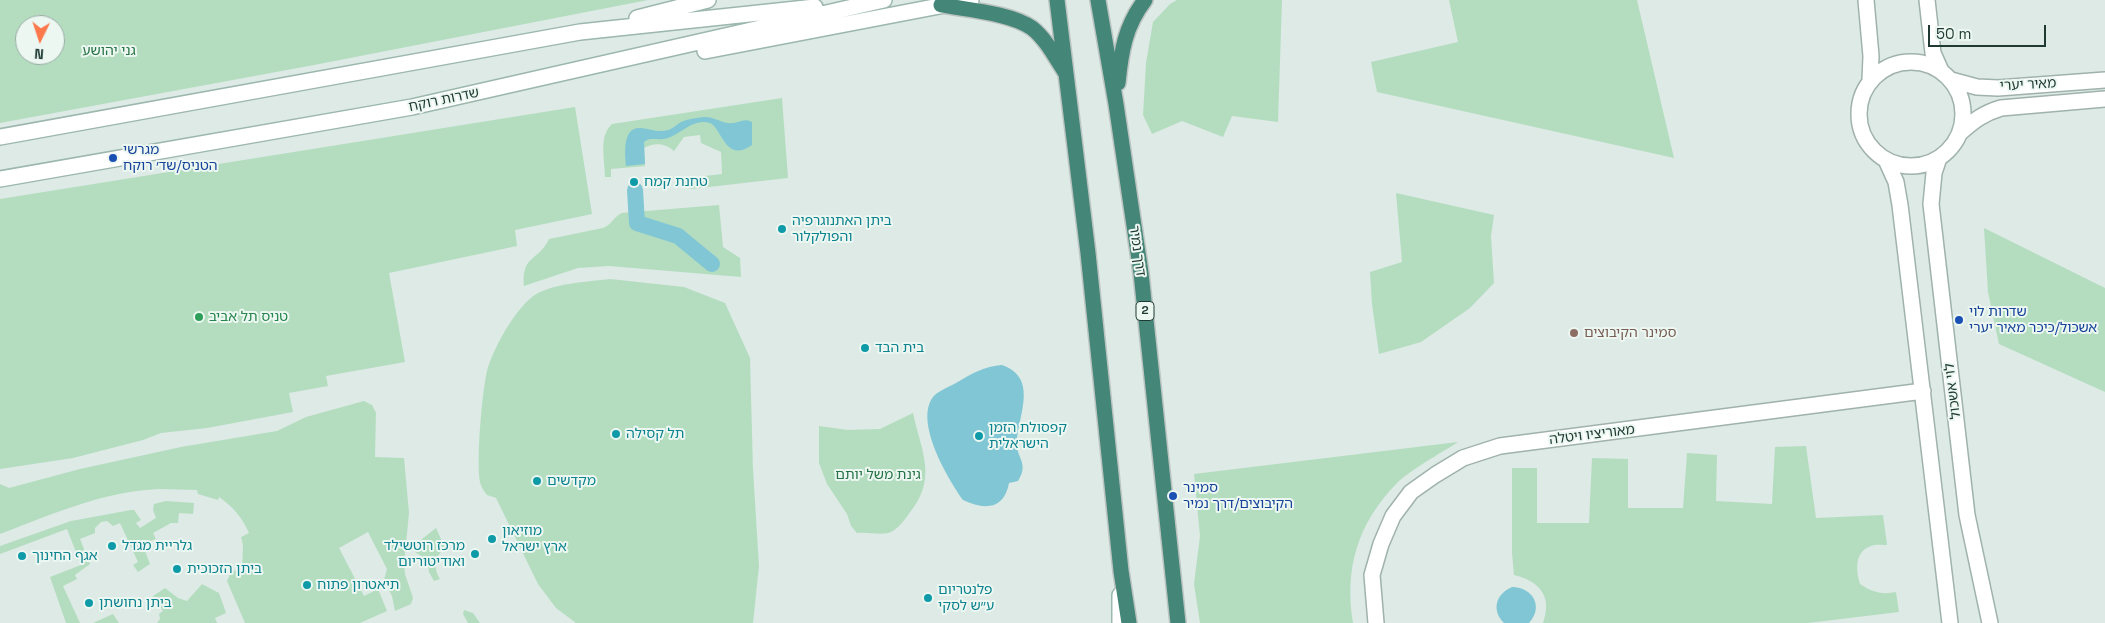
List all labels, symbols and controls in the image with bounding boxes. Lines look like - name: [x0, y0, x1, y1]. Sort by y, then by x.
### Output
- north arrow: [15, 15, 65, 65]
- scale bar: [1930, 15, 2048, 47]
- text: 50 m: [1936, 24, 1971, 43]
- park label: גני יהושע: [82, 43, 136, 59]
- text: N: [34, 45, 44, 63]
- street label: מאיר יערי: [1999, 75, 2057, 95]
- street label: שדרות רוקח: [407, 84, 481, 116]
- place label: מגרשי הטניס/שד׳ רוקח: [123, 142, 218, 174]
- marker: מגרשי הטניס/שד׳ רוקח: [107, 152, 119, 164]
- place label: טחנת קמח: [644, 174, 708, 190]
- marker: טחנת קמח: [628, 176, 640, 188]
- place label: ביתן האתנוגרפיה והפולקלור: [792, 213, 892, 246]
- marker: ביתן האתנוגרפיה והפולקלור: [776, 223, 788, 235]
- street label: דרך נמיר: [1125, 225, 1149, 277]
- road number: 2: [1136, 302, 1154, 321]
- place label: שדרות לוי אשכול/כיכר מאיר יערי: [1969, 304, 2097, 336]
- place label: טניס תל אביב: [209, 309, 288, 325]
- marker: טניס תל אביב: [193, 311, 205, 323]
- marker: שדרות לוי אשכול/כיכר מאיר יערי: [1953, 314, 1965, 326]
- place label: סמינר הקיבוצים: [1584, 325, 1676, 341]
- marker: סמינר הקיבוצים: [1568, 327, 1580, 339]
- place label: בית הבד: [875, 340, 924, 356]
- marker: בית הבד: [859, 342, 871, 354]
- street label: לוי אשכול: [1941, 362, 1965, 420]
- place label: קפסולת הזמן הישראלית: [989, 420, 1067, 452]
- street label: מאוריציו ויטלה: [1548, 421, 1636, 449]
- place label: תל קסילה: [626, 426, 684, 442]
- marker: תל קסילה: [610, 428, 622, 440]
- marker: קפסולת הזמן הישראלית: [973, 430, 985, 442]
- park label: גינת משל יותם: [835, 467, 921, 483]
- place label: מקדשים: [547, 473, 596, 489]
- marker: מקדשים: [531, 475, 543, 487]
- place label: סמינר הקיבוצים/דרך נמיר: [1183, 480, 1293, 512]
- marker: סמינר הקיבוצים/דרך נמיר: [1167, 490, 1179, 502]
- place label: מוזיאון ארץ ישראל: [502, 523, 567, 556]
- marker: מוזיאון ארץ ישראל: [486, 533, 498, 545]
- place label: גלריית מגדל: [122, 538, 192, 554]
- place label: מרכז רוטשילד ואודיטוריום: [384, 538, 465, 570]
- marker: גלריית מגדל: [106, 540, 118, 552]
- place label: אגף החינוך: [32, 548, 98, 564]
- marker: מרכז רוטשילד ואודיטוריום: [469, 548, 481, 560]
- marker: אגף החינוך: [16, 550, 28, 562]
- place label: ביתן הזכוכית: [187, 561, 262, 577]
- marker: ביתן הזכוכית: [171, 563, 183, 575]
- place label: תיאטרון פתוח: [317, 577, 399, 593]
- marker: תיאטרון פתוח: [301, 579, 313, 591]
- place label: פלנטריום ע״ש לסקי: [938, 582, 994, 614]
- marker: פלנטריום ע״ש לסקי: [922, 592, 934, 604]
- place label: ביתן נחושתן: [99, 595, 172, 611]
- marker: ביתן נחושתן: [83, 597, 95, 609]

